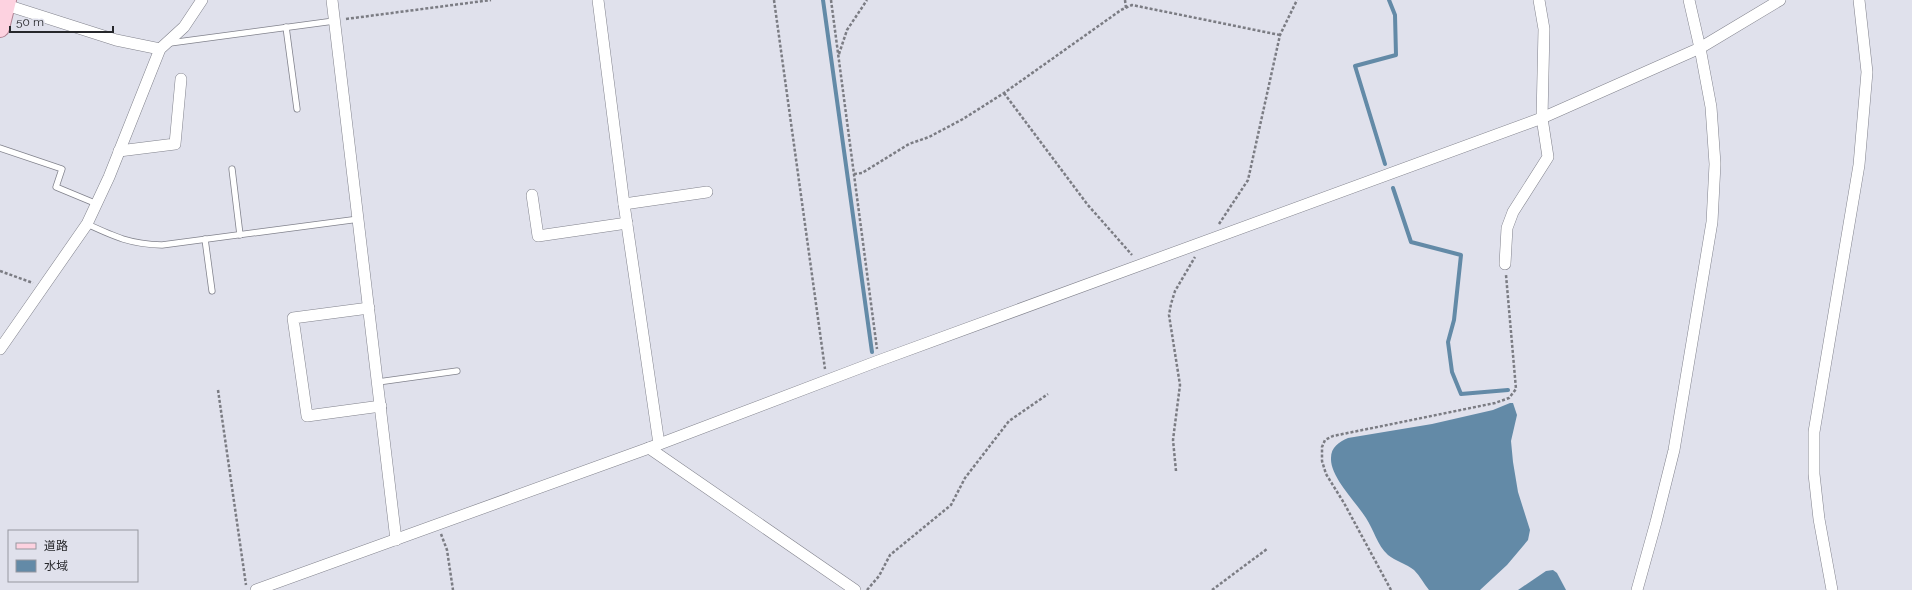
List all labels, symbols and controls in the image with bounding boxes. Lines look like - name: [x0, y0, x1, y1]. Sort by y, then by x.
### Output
- scale bar: [10, 8, 113, 34]
- text: 50 m: [16, 15, 44, 29]
- legend: [8, 530, 138, 582]
- text: 道路: [44, 539, 68, 553]
- text: 水域: [44, 559, 68, 573]

